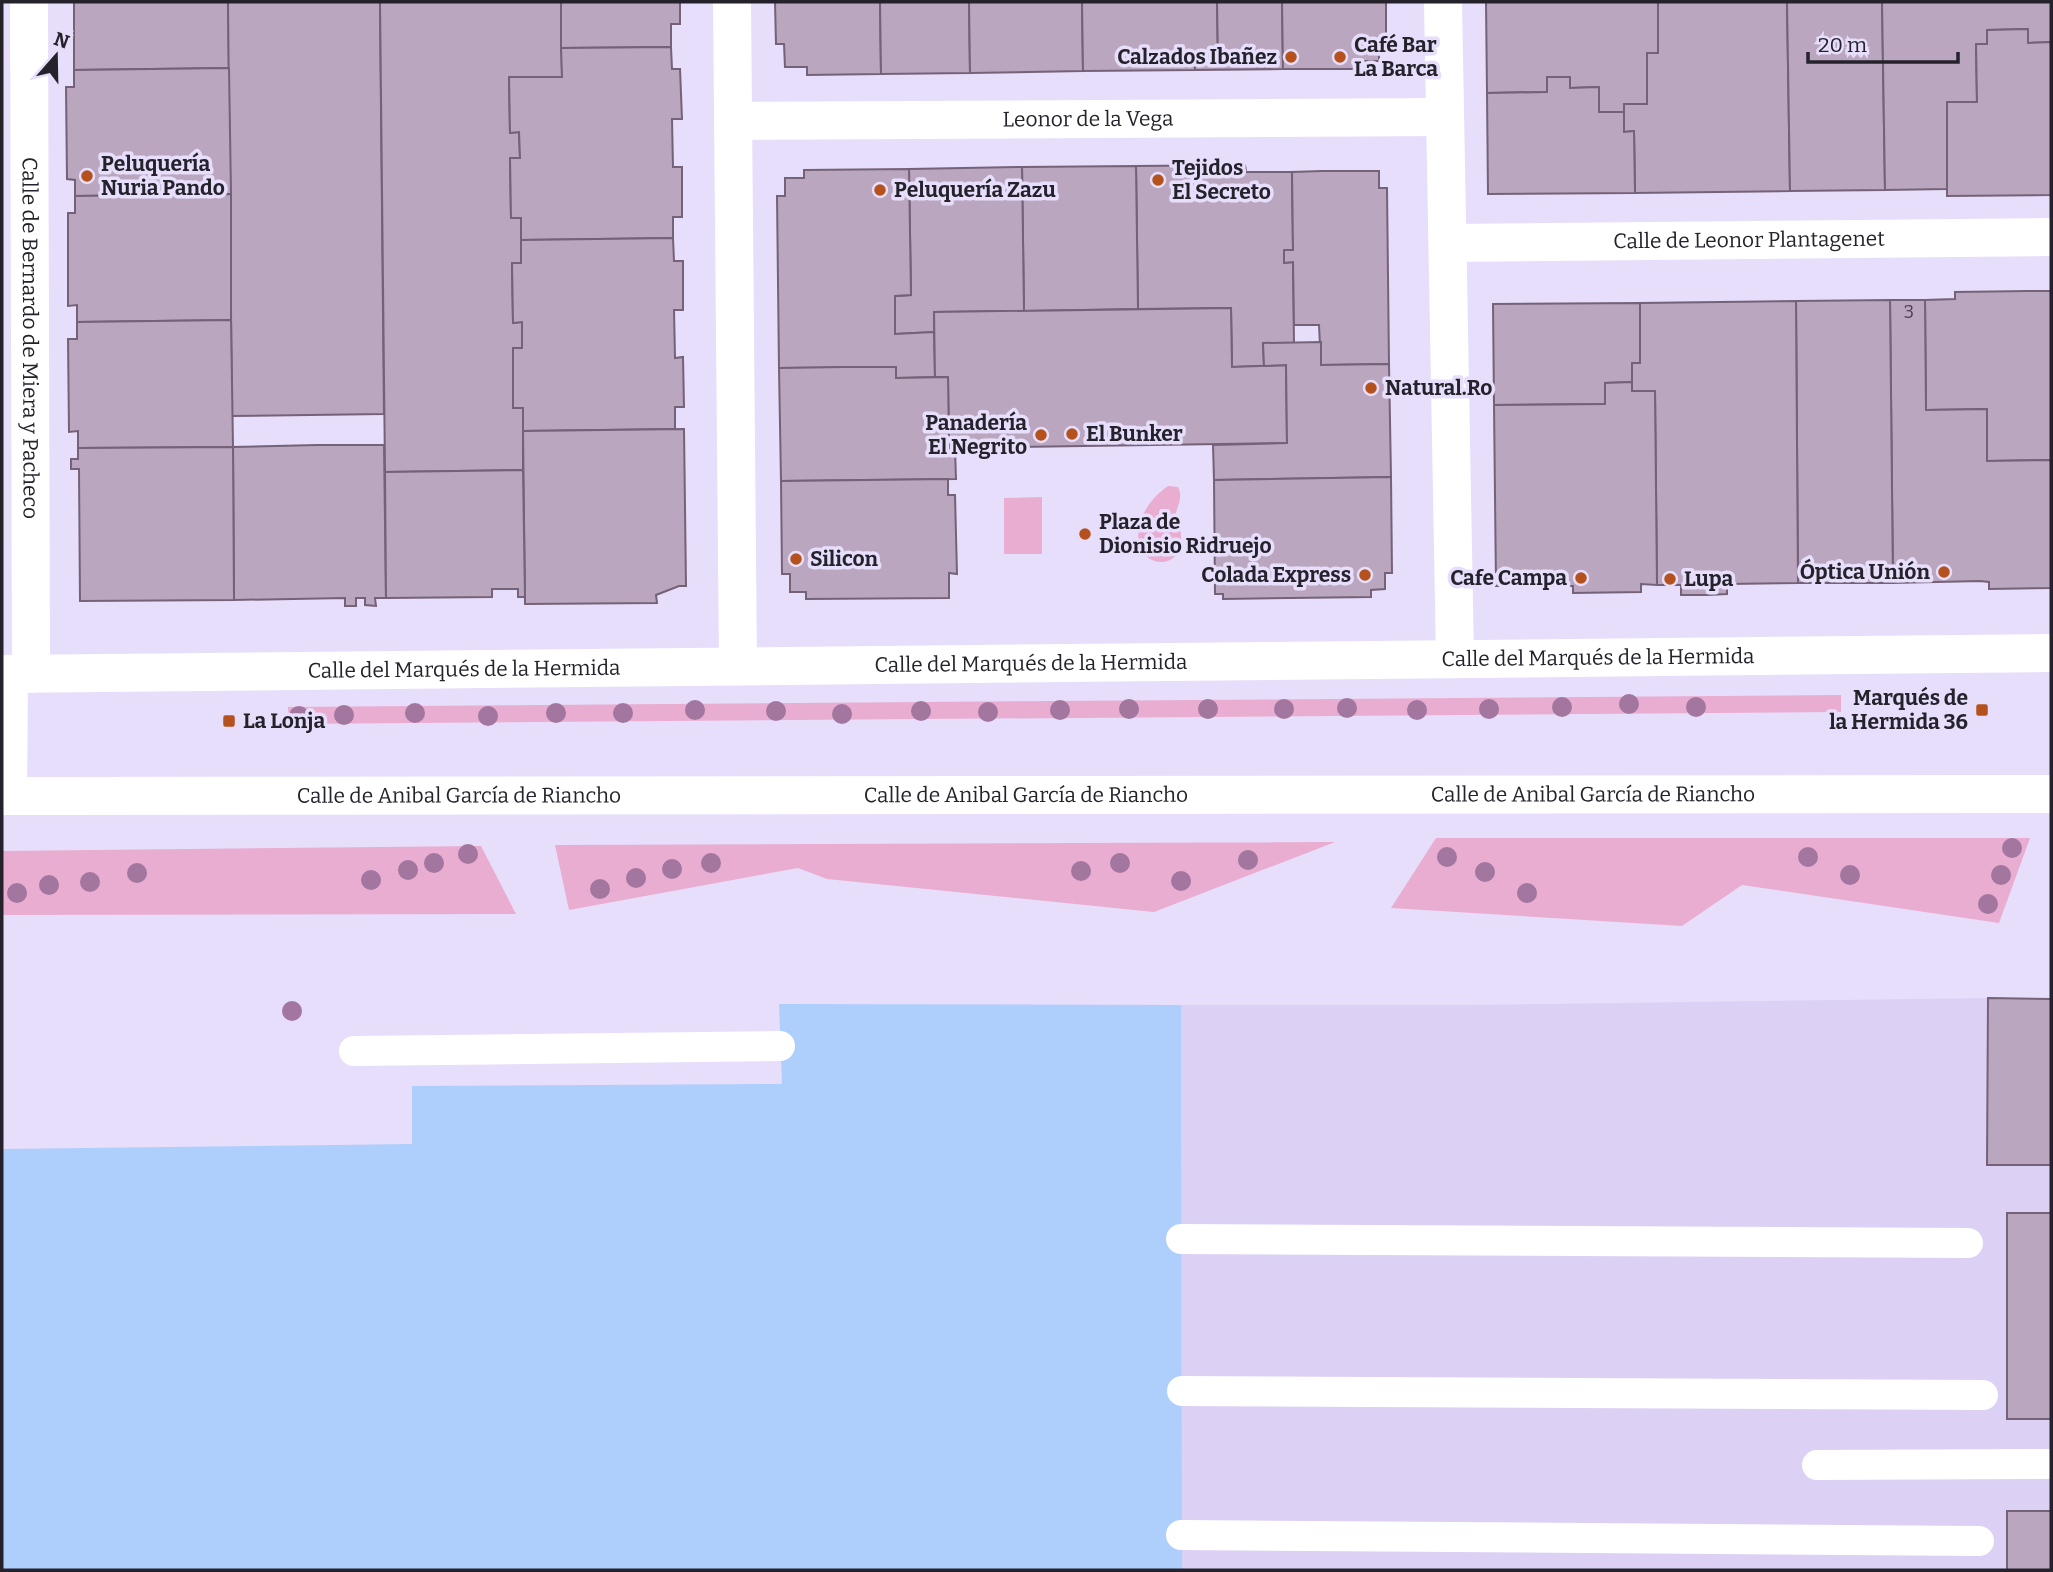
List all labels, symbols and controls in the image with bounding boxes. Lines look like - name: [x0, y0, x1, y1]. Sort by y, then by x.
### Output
- north arrow: [21, 21, 91, 91]
- scale bar: [1808, 21, 1958, 65]
- text: N: [51, 27, 73, 54]
- place label: Café Bar La Barca: [1354, 32, 1438, 82]
- text: 20 m: [1818, 32, 1867, 58]
- place label: Calzados Ibañez: [1117, 44, 1277, 70]
- marker: Calzados Ibañez: [1283, 49, 1299, 65]
- marker: Café Bar La Barca: [1332, 49, 1348, 65]
- street label: Leonor de la Vega: [1002, 106, 1174, 132]
- place label: Peluquería Nuria Pando: [101, 151, 225, 201]
- place label: Tejidos El Secreto: [1172, 155, 1271, 205]
- street label: Calle de Bernardo de Miera y Pacheco: [16, 157, 44, 519]
- marker: Peluquería Nuria Pando: [79, 168, 95, 184]
- marker: Tejidos El Secreto: [1150, 172, 1166, 188]
- place label: Peluquería Zazu: [894, 177, 1056, 203]
- marker: Peluquería Zazu: [872, 182, 888, 198]
- street label: Calle de Leonor Plantagenet: [1613, 226, 1885, 254]
- house number: 3: [1904, 301, 1914, 323]
- place label: Natural.Ro: [1385, 375, 1492, 401]
- marker: Natural.Ro: [1363, 380, 1379, 396]
- place label: Panadería El Negrito: [925, 410, 1027, 460]
- place label: El Bunker: [1086, 421, 1183, 447]
- marker: El Bunker: [1064, 426, 1080, 442]
- marker: Panadería El Negrito: [1033, 427, 1049, 443]
- place label: Plaza de Dionisio Ridruejo: [1099, 509, 1272, 559]
- marker: Plaza de Dionisio Ridruejo: [1077, 526, 1093, 542]
- place label: Silicon: [810, 546, 879, 572]
- marker: Silicon: [788, 551, 804, 567]
- place label: Óptica Unión: [1800, 558, 1930, 585]
- place label: Colada Express: [1201, 562, 1351, 588]
- marker: Óptica Unión: [1936, 564, 1952, 580]
- place label: Cafe Campa: [1450, 565, 1567, 591]
- place label: Lupa: [1684, 566, 1733, 592]
- marker: Colada Express: [1357, 567, 1373, 583]
- marker: Cafe Campa: [1573, 570, 1589, 586]
- marker: Lupa: [1662, 571, 1678, 587]
- street label: Calle del Marqués de la Hermida: [1441, 643, 1755, 672]
- street label: Calle del Marqués de la Hermida: [874, 649, 1188, 678]
- street label: Calle del Marqués de la Hermida: [307, 655, 621, 684]
- place label: Marqués de la Hermida 36: [1829, 685, 1968, 735]
- marker: Marqués de la Hermida 36: [1974, 702, 1990, 718]
- place label: La Lonja: [243, 708, 325, 734]
- marker: La Lonja: [221, 713, 237, 729]
- street label: Calle de Anibal García de Riancho: [1431, 781, 1755, 808]
- street label: Calle de Anibal García de Riancho: [297, 782, 621, 809]
- street label: Calle de Anibal García de Riancho: [864, 782, 1188, 808]

